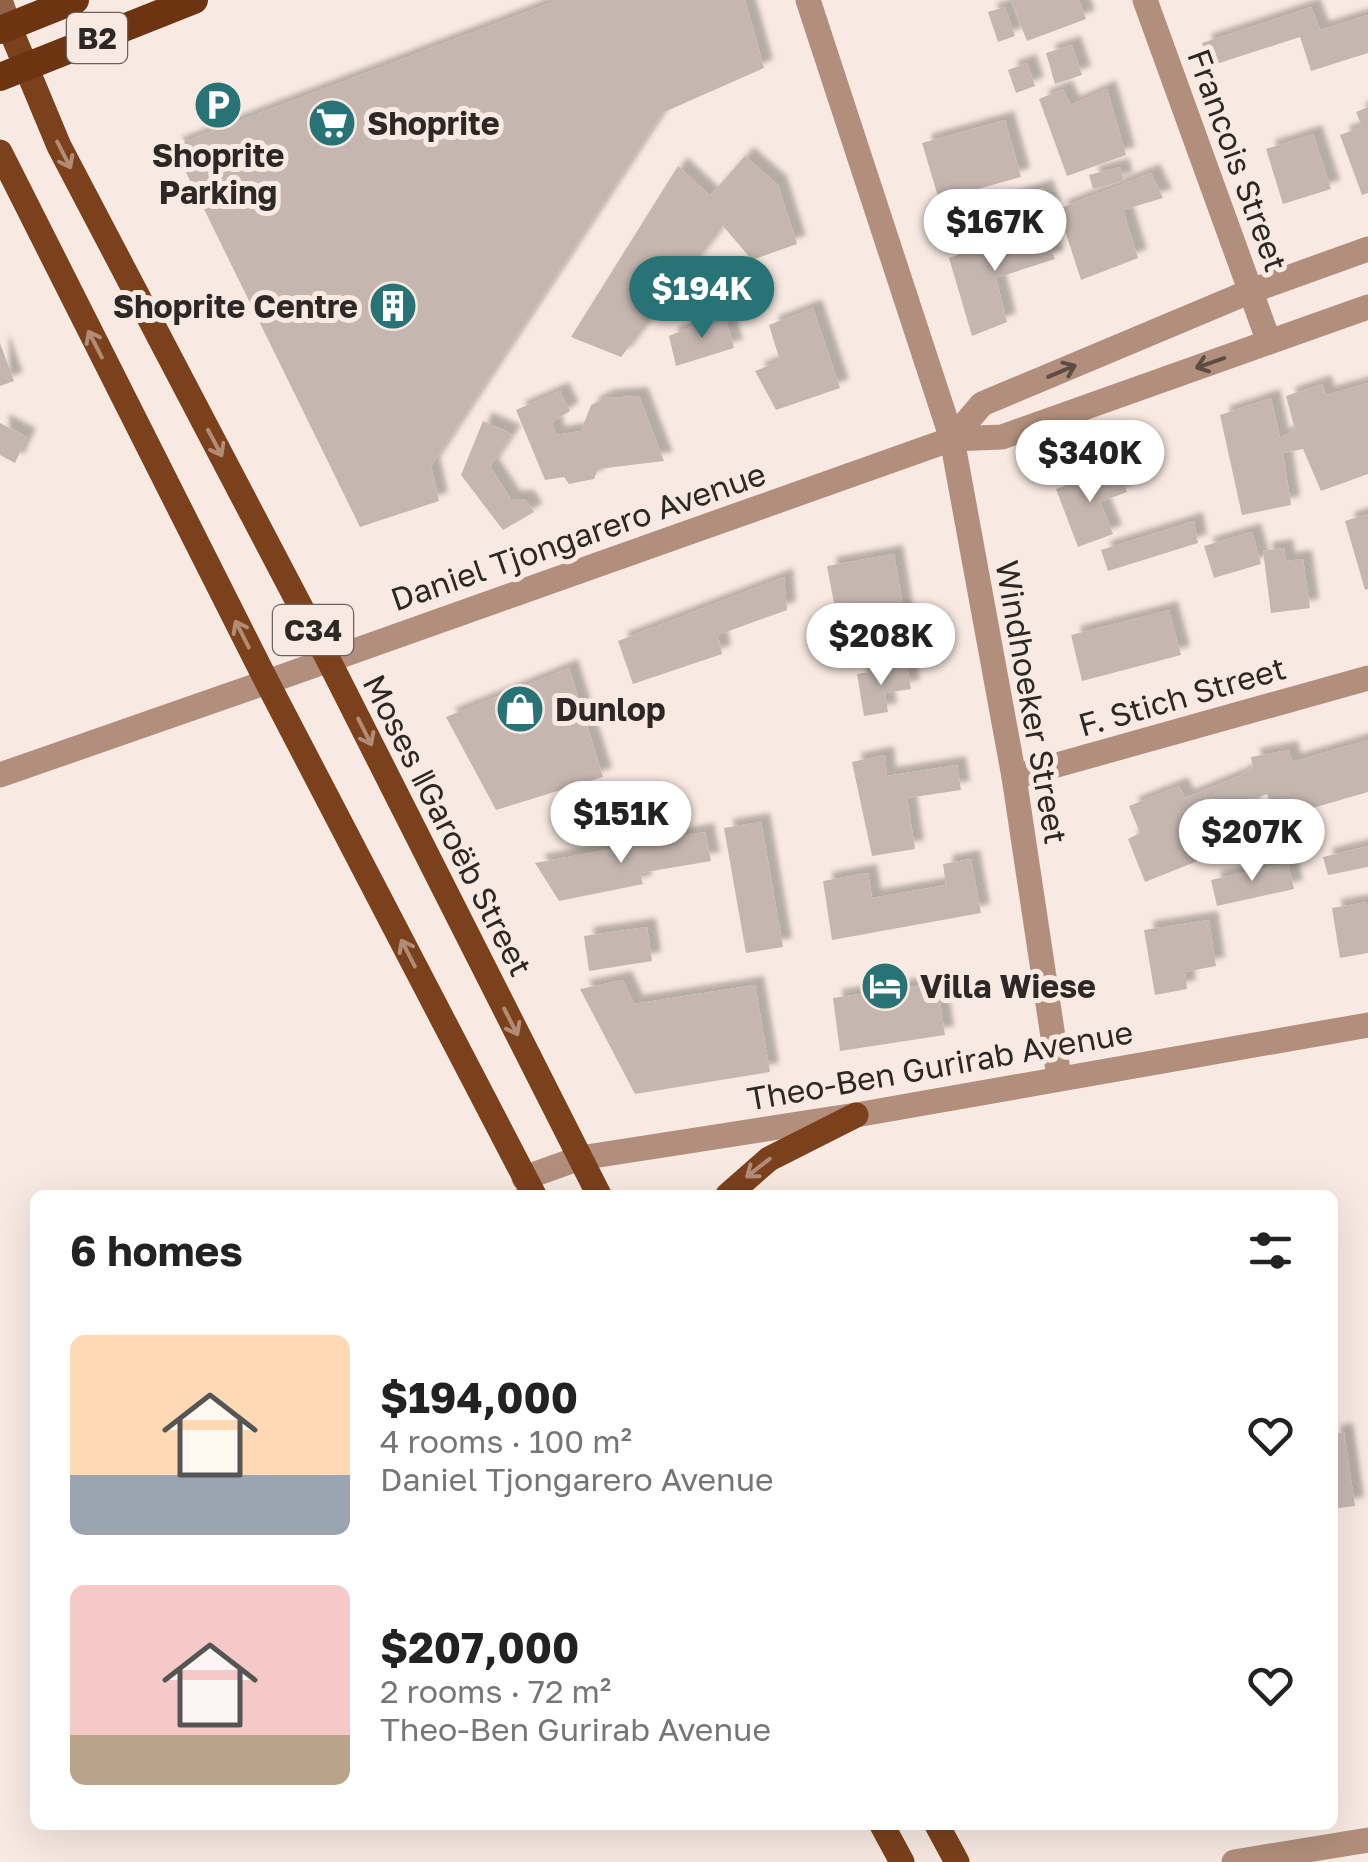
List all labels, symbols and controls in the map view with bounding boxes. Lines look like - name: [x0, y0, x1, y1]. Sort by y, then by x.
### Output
- road number: B2: [67, 13, 127, 63]
- street label: Francois Street: [1180, 44, 1296, 276]
- parking icon: Shoprite Parking: [192, 79, 244, 131]
- supermarket icon: Shoprite: [306, 97, 358, 149]
- place label: Shoprite: [367, 104, 500, 142]
- place label: Shoprite Parking: [152, 136, 284, 211]
- one-way arrow: [55, 140, 74, 170]
- pin: $167K: [925, 189, 1065, 274]
- text: $167K: [946, 202, 1044, 240]
- pin: $194K: [632, 256, 772, 341]
- text: $194K: [651, 269, 753, 307]
- building icon: Shoprite Centre: [367, 280, 419, 332]
- place label: Shoprite Centre: [113, 287, 358, 325]
- one-way arrow: [85, 330, 104, 359]
- one-way arrow: [1196, 355, 1227, 373]
- one-way arrow: [1046, 360, 1077, 378]
- pin: $340K: [1020, 420, 1160, 505]
- one-way arrow: [206, 428, 225, 458]
- text: $340K: [1038, 433, 1142, 471]
- street label: Daniel Tjongarero Avenue: [386, 454, 770, 618]
- street label: Windhoeker Street: [988, 557, 1076, 847]
- pin: $208K: [811, 603, 951, 688]
- road number: C34: [273, 605, 353, 655]
- text: $208K: [828, 616, 934, 654]
- one-way arrow: [232, 619, 251, 649]
- street label: F. Stich Street: [1074, 648, 1290, 744]
- street label: Moses ǁGaroëb Street: [355, 668, 541, 982]
- shop icon: Dunlop: [494, 683, 546, 735]
- place label: Dunlop: [555, 690, 666, 728]
- one-way arrow: [356, 716, 375, 746]
- pin: $151K: [551, 781, 691, 866]
- text: $151K: [572, 794, 670, 832]
- pin: $207K: [1182, 799, 1322, 884]
- text: $207K: [1201, 812, 1303, 850]
- one-way arrow: [398, 939, 417, 969]
- hotel icon: Villa Wiese: [859, 960, 911, 1012]
- place label: Villa Wiese: [920, 967, 1096, 1005]
- one-way arrow: [502, 1006, 521, 1036]
- street label: Theo-Ben Gurirab Avenue: [744, 1012, 1136, 1118]
- one-way arrow: [746, 1157, 772, 1179]
- icon: filters: [1243, 1223, 1298, 1278]
- text: 6 homes: [70, 1225, 243, 1275]
- text: $194,000: [380, 1372, 578, 1422]
- icon: home: [150, 1375, 270, 1495]
- icon: heart: [1243, 1408, 1298, 1463]
- text: 4 rooms · 100 m²: [380, 1422, 632, 1460]
- text: Daniel Tjongarero Avenue: [380, 1460, 774, 1498]
- text: $207,000: [380, 1622, 579, 1672]
- icon: home: [150, 1625, 270, 1745]
- icon: heart: [1243, 1658, 1298, 1713]
- text: 2 rooms · 72 m²: [380, 1672, 611, 1710]
- text: Theo-Ben Gurirab Avenue: [380, 1710, 771, 1748]

